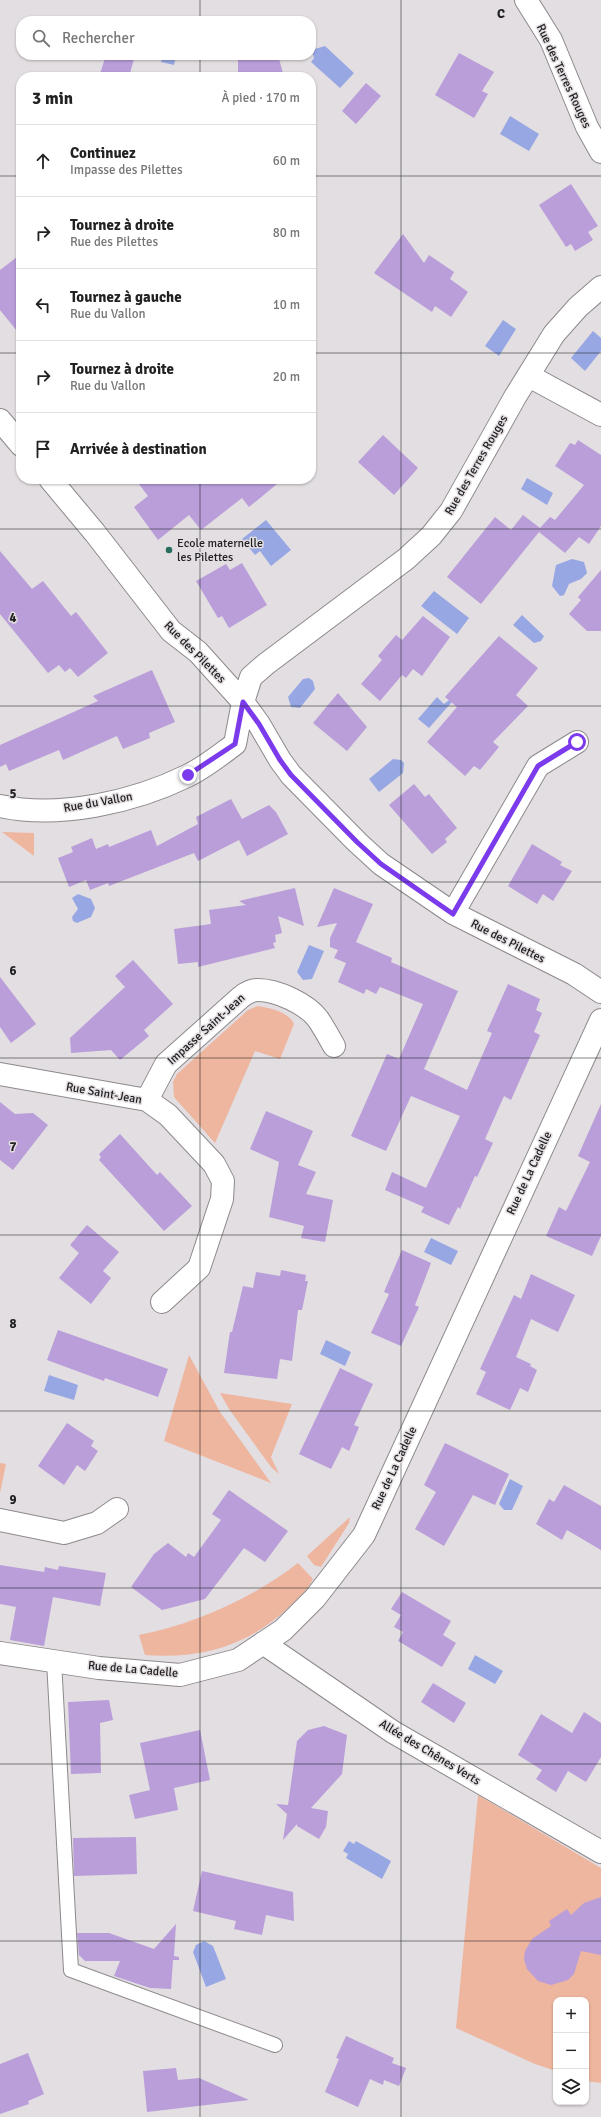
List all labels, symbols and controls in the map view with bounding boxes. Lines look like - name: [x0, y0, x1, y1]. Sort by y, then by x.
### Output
- text: C: [497, 6, 505, 22]
- search box: [16, 16, 316, 60]
- street label: Rue des Terres Rouges: [533, 22, 594, 131]
- icon: search: [30, 27, 52, 49]
- text: Rechercher: [62, 29, 135, 47]
- text: 3 min: [32, 88, 73, 109]
- text: À pied · 170 m: [221, 90, 300, 106]
- text: Continuez: [70, 144, 136, 162]
- icon: ahead: [32, 150, 54, 172]
- text: 60 m: [273, 153, 300, 169]
- text: Impasse des Pilettes: [70, 162, 183, 178]
- text: Tournez à droite: [70, 216, 174, 234]
- icon: right: [32, 222, 54, 244]
- text: 80 m: [273, 225, 300, 241]
- text: Rue des Pilettes: [70, 234, 158, 250]
- text: Tournez à gauche: [70, 288, 182, 306]
- icon: left: [32, 294, 54, 316]
- text: 10 m: [273, 297, 300, 313]
- text: Rue du Vallon: [70, 306, 146, 322]
- text: Tournez à droite: [70, 360, 174, 378]
- icon: right: [32, 366, 54, 388]
- text: 20 m: [273, 369, 300, 385]
- text: Rue du Vallon: [70, 378, 146, 394]
- street label: Rue des Terres Rouges: [442, 412, 511, 518]
- icon: arrive: [32, 438, 54, 460]
- text: Arrivée à destination: [70, 440, 207, 458]
- place label: Ecole maternelle les Pilettes: [177, 536, 263, 565]
- marker: Ecole maternelle les Pilettes: [164, 545, 174, 555]
- text: 4: [9, 610, 17, 626]
- street label: Rue des Pilettes: [161, 618, 229, 686]
- route start: [568, 733, 586, 751]
- route end: [179, 766, 197, 784]
- text: 5: [9, 786, 17, 802]
- street label: Rue du Vallon: [62, 789, 134, 816]
- street label: Rue des Pilettes: [468, 916, 547, 967]
- text: 6: [9, 963, 17, 979]
- street label: Impasse Saint-Jean: [164, 991, 248, 1068]
- street label: Rue Saint-Jean: [65, 1079, 143, 1108]
- street label: Rue de La Cadelle: [504, 1129, 555, 1217]
- text: 7: [9, 1139, 17, 1155]
- text: 8: [9, 1316, 17, 1332]
- street label: Rue de La Cadelle: [369, 1424, 420, 1512]
- text: 9: [9, 1492, 17, 1508]
- street label: Rue de La Cadelle: [87, 1658, 179, 1681]
- street label: Allée des Chênes Verts: [376, 1716, 483, 1789]
- map controls: [553, 1997, 589, 2105]
- button: +: [553, 1997, 589, 2033]
- button: −: [553, 2033, 589, 2069]
- button: layers: [553, 2069, 589, 2105]

